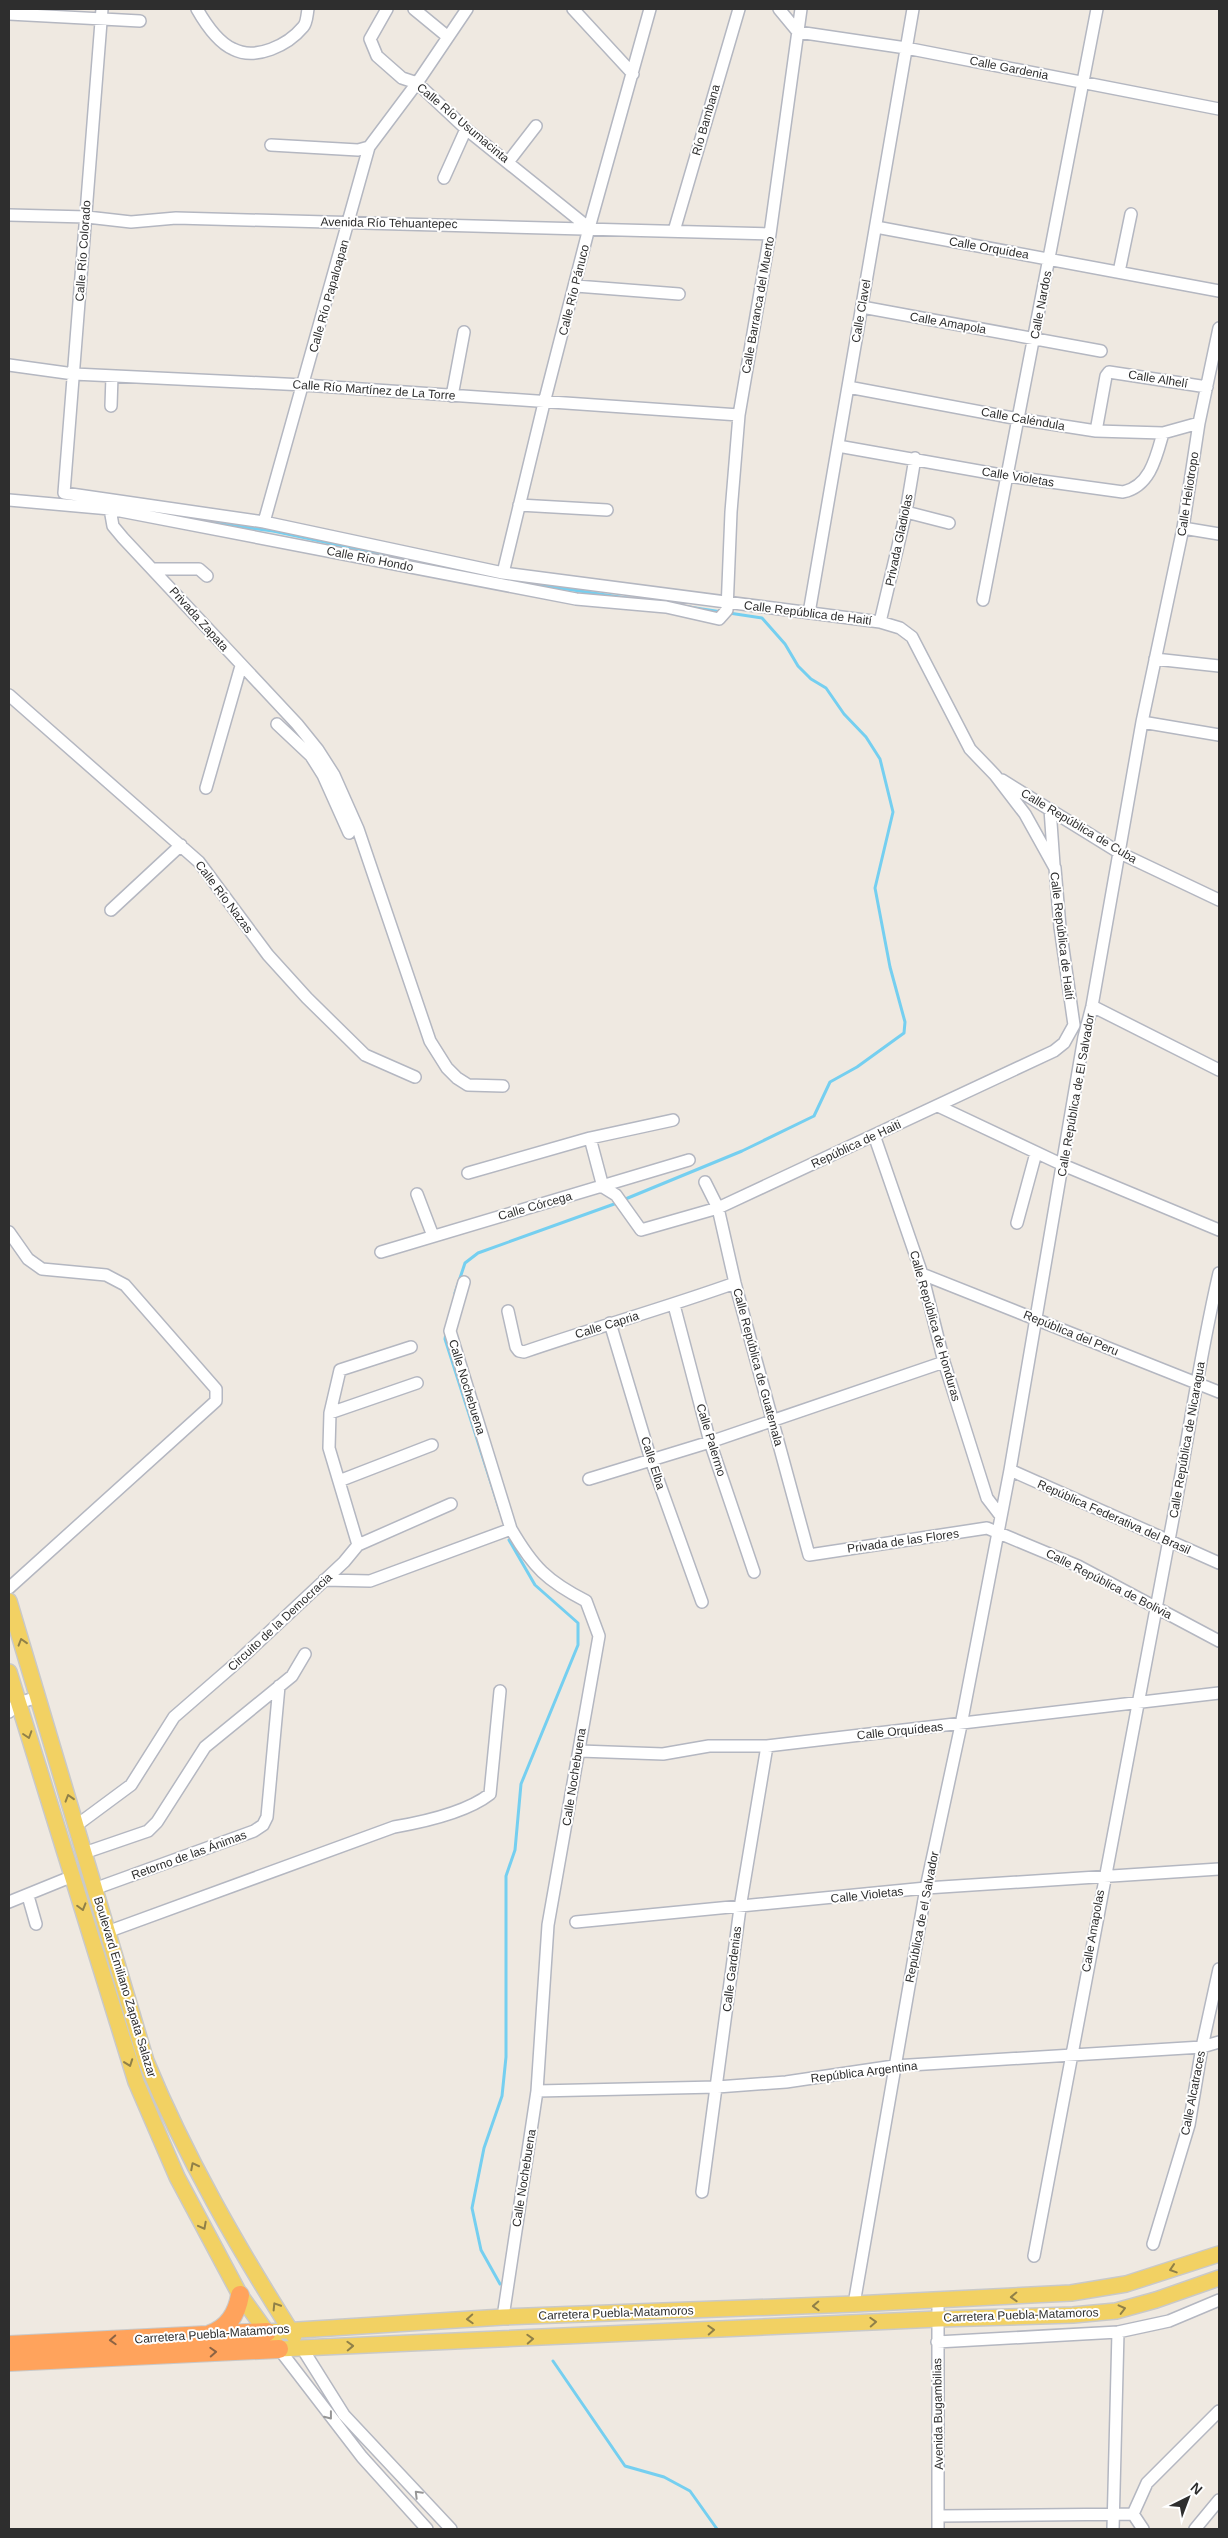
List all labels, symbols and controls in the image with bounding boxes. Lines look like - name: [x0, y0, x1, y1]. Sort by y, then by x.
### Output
- street label: Calle Gardenia: [968, 53, 1050, 83]
- street label: Calle Río Usumacinta: [414, 80, 512, 166]
- street label: Río Bambana: [689, 82, 723, 157]
- street label: Calle Río Colorado: [72, 200, 94, 302]
- street label: Avenida Río Tehuantepec: [320, 215, 458, 231]
- street label: Calle Orquídea: [948, 234, 1030, 262]
- street label: Calle Barranca del Muerto: [739, 235, 777, 375]
- street label: Calle Río Papaloapan: [306, 238, 352, 354]
- street label: Calle Río Pánuco: [556, 243, 592, 337]
- street label: Calle Nardos: [1028, 270, 1054, 340]
- street label: Calle Clavel: [849, 278, 873, 344]
- street label: Calle Amapola: [909, 309, 988, 337]
- street label: Calle Alhelí: [1127, 367, 1189, 391]
- street label: Calle Río Martínez de La Torre: [292, 377, 456, 403]
- street label: Calle Caléndula: [980, 405, 1066, 433]
- street label: Calle Heliotropo: [1174, 450, 1202, 537]
- street label: Calle Violetas: [981, 464, 1055, 490]
- street label: Privada Gladiolas: [882, 493, 916, 587]
- street label: Calle Río Hondo: [325, 544, 415, 574]
- street label: Privada Zapata: [167, 584, 232, 654]
- street label: Calle República de Haití: [743, 598, 873, 628]
- street label: Calle República de Cuba: [1019, 786, 1140, 866]
- street label: Calle Río Nazas: [192, 858, 256, 936]
- street label: Calle República de Haití: [1047, 871, 1077, 1001]
- street label: Calle República de El Salvador: [1055, 1012, 1097, 1178]
- street label: República de Haiti: [809, 1117, 903, 1171]
- street label: Calle Córcega: [497, 1189, 574, 1223]
- street label: Calle República de Honduras: [907, 1249, 963, 1403]
- street label: Calle República de Guatemala: [730, 1287, 786, 1448]
- street label: República del Peru: [1021, 1308, 1121, 1358]
- street label: Calle Capria: [573, 1309, 641, 1341]
- street label: Calle Nochebuena: [446, 1338, 488, 1437]
- street label: Calle República de Nicaragua: [1166, 1360, 1208, 1519]
- street label: Calle Palermo: [693, 1402, 729, 1478]
- street label: Calle Elba: [638, 1435, 668, 1491]
- street label: República Federativa del Brasil: [1035, 1477, 1193, 1557]
- street label: Privada de las Flores: [846, 1526, 960, 1556]
- street label: Calle República de Bolivia: [1044, 1546, 1175, 1622]
- street label: Circuito de la Democracia: [225, 1570, 335, 1674]
- one-way arrow: [17, 1639, 27, 1647]
- street label: Calle Orquídeas: [856, 1720, 944, 1742]
- street label: Calle Nochebuena: [559, 1727, 589, 1827]
- one-way arrow: [23, 1730, 33, 1739]
- one-way arrow: [64, 1794, 74, 1802]
- street label: Retorno de las Ánimas: [129, 1827, 248, 1882]
- street label: República de el Salvador: [902, 1850, 942, 1984]
- street label: Calle Violetas: [830, 1884, 904, 1906]
- street label: Calle Amapolas: [1079, 1889, 1107, 1973]
- street label: Boulevard Emiliano Zapata Salazar: [91, 1895, 159, 2079]
- one-way arrow: [76, 1902, 86, 1911]
- street label: Calle Gardenias: [720, 1925, 744, 2013]
- street label: Calle Alcatraces: [1178, 2049, 1208, 2137]
- one-way arrow: [123, 2058, 133, 2066]
- street label: República Argentina: [810, 2058, 918, 2085]
- street label: Calle Nochebuena: [509, 2128, 539, 2228]
- one-way arrow: [190, 2162, 200, 2171]
- one-way arrow: [197, 2221, 207, 2230]
- one-way arrow: [1169, 2264, 1178, 2274]
- one-way arrow: [1009, 2291, 1017, 2302]
- one-way arrow: [812, 2301, 820, 2311]
- one-way arrow: [272, 2303, 282, 2312]
- street label: Carretera Puebla-Matamoros: [538, 2303, 694, 2323]
- one-way arrow: [1118, 2304, 1127, 2315]
- street label: Carretera Puebla-Matamoros: [943, 2305, 1099, 2325]
- one-way arrow: [466, 2313, 474, 2324]
- one-way arrow: [869, 2316, 877, 2327]
- street label: Carretera Puebla-Matamoros: [134, 2322, 290, 2346]
- one-way arrow: [707, 2325, 715, 2336]
- one-way arrow: [527, 2333, 535, 2344]
- one-way arrow: [109, 2335, 117, 2346]
- one-way arrow: [347, 2341, 355, 2352]
- one-way arrow: [210, 2347, 217, 2357]
- street label: Avenida Bugambilias: [930, 2358, 946, 2470]
- one-way arrow: [324, 2410, 332, 2419]
- north arrow: [1163, 2473, 1213, 2523]
- text: N: [1188, 2479, 1206, 2498]
- one-way arrow: [414, 2491, 423, 2500]

